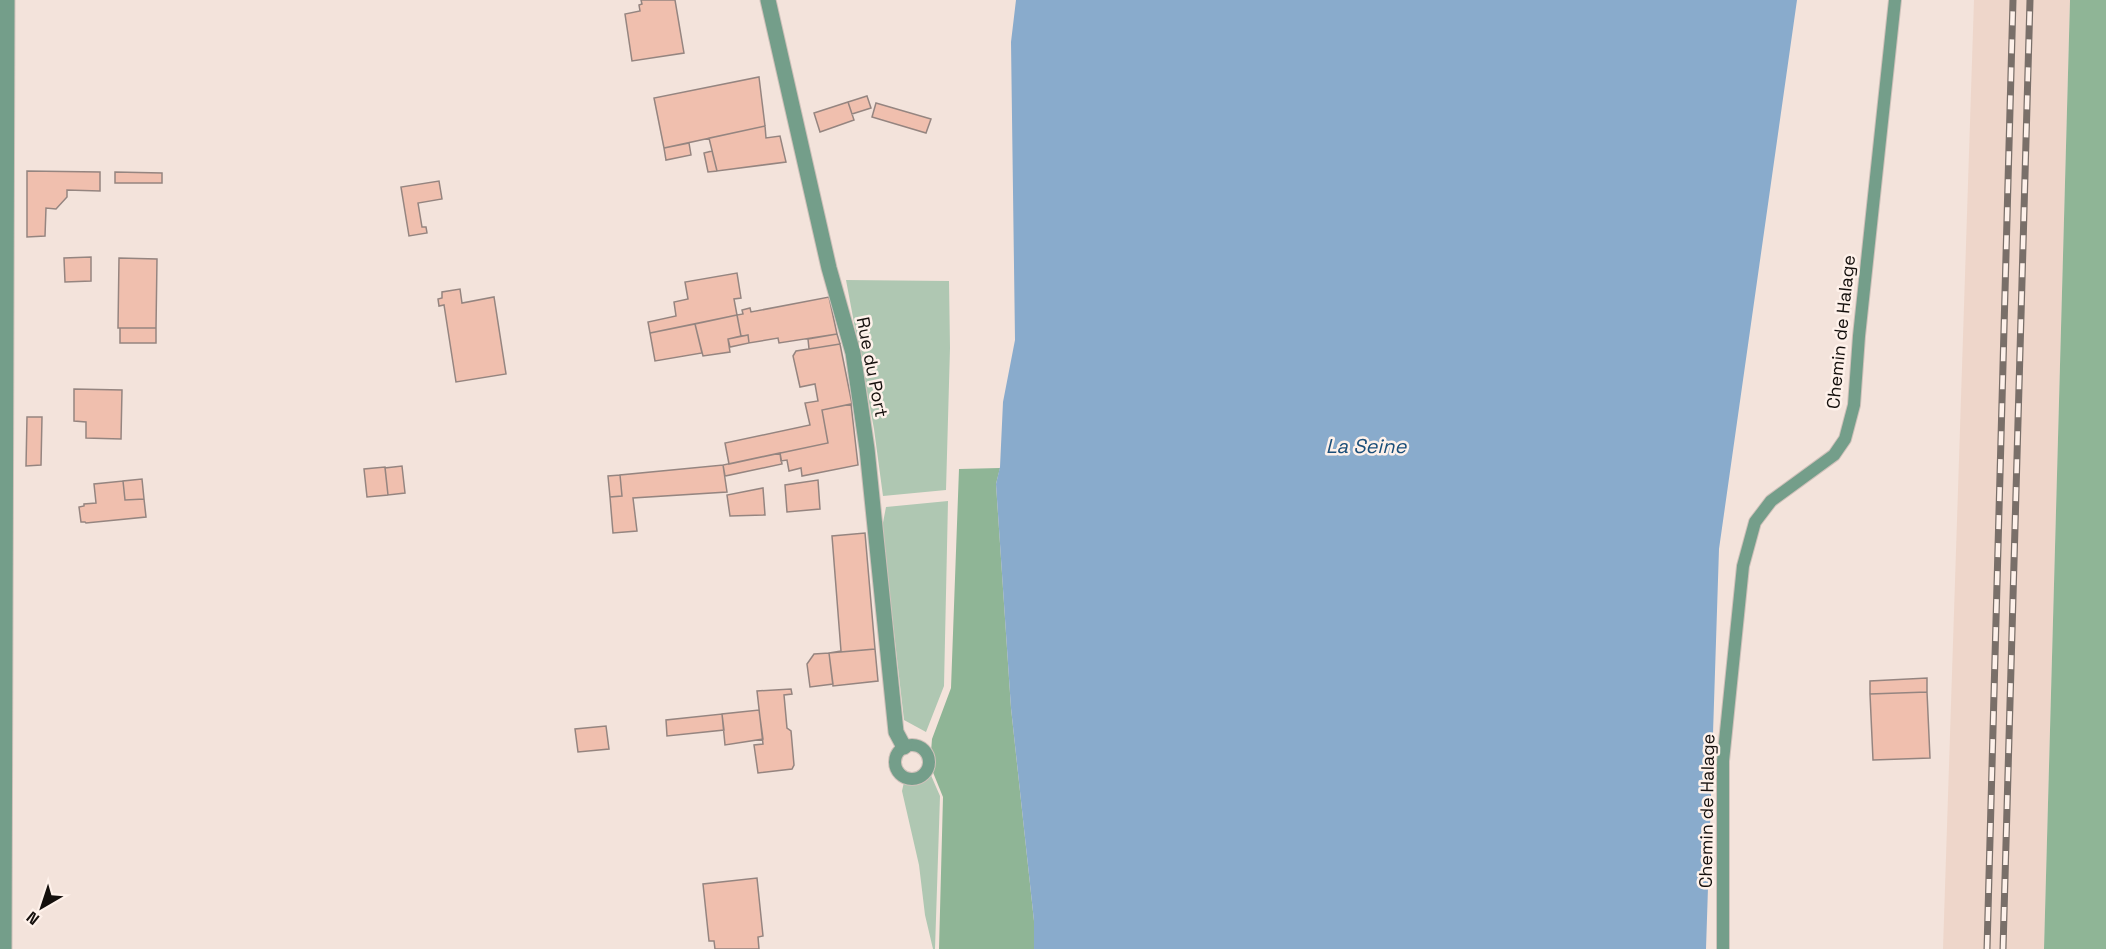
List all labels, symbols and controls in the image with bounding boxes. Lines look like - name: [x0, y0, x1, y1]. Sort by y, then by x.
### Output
- street label: Chemin de Halage: [1821, 254, 1860, 410]
- street label: Rue du Port: [852, 315, 893, 419]
- water label: La Seine: [1326, 433, 1407, 459]
- street label: Chemin de Halage: [1694, 734, 1719, 888]
- north arrow: [12, 877, 72, 937]
- text: N: [22, 907, 44, 930]

